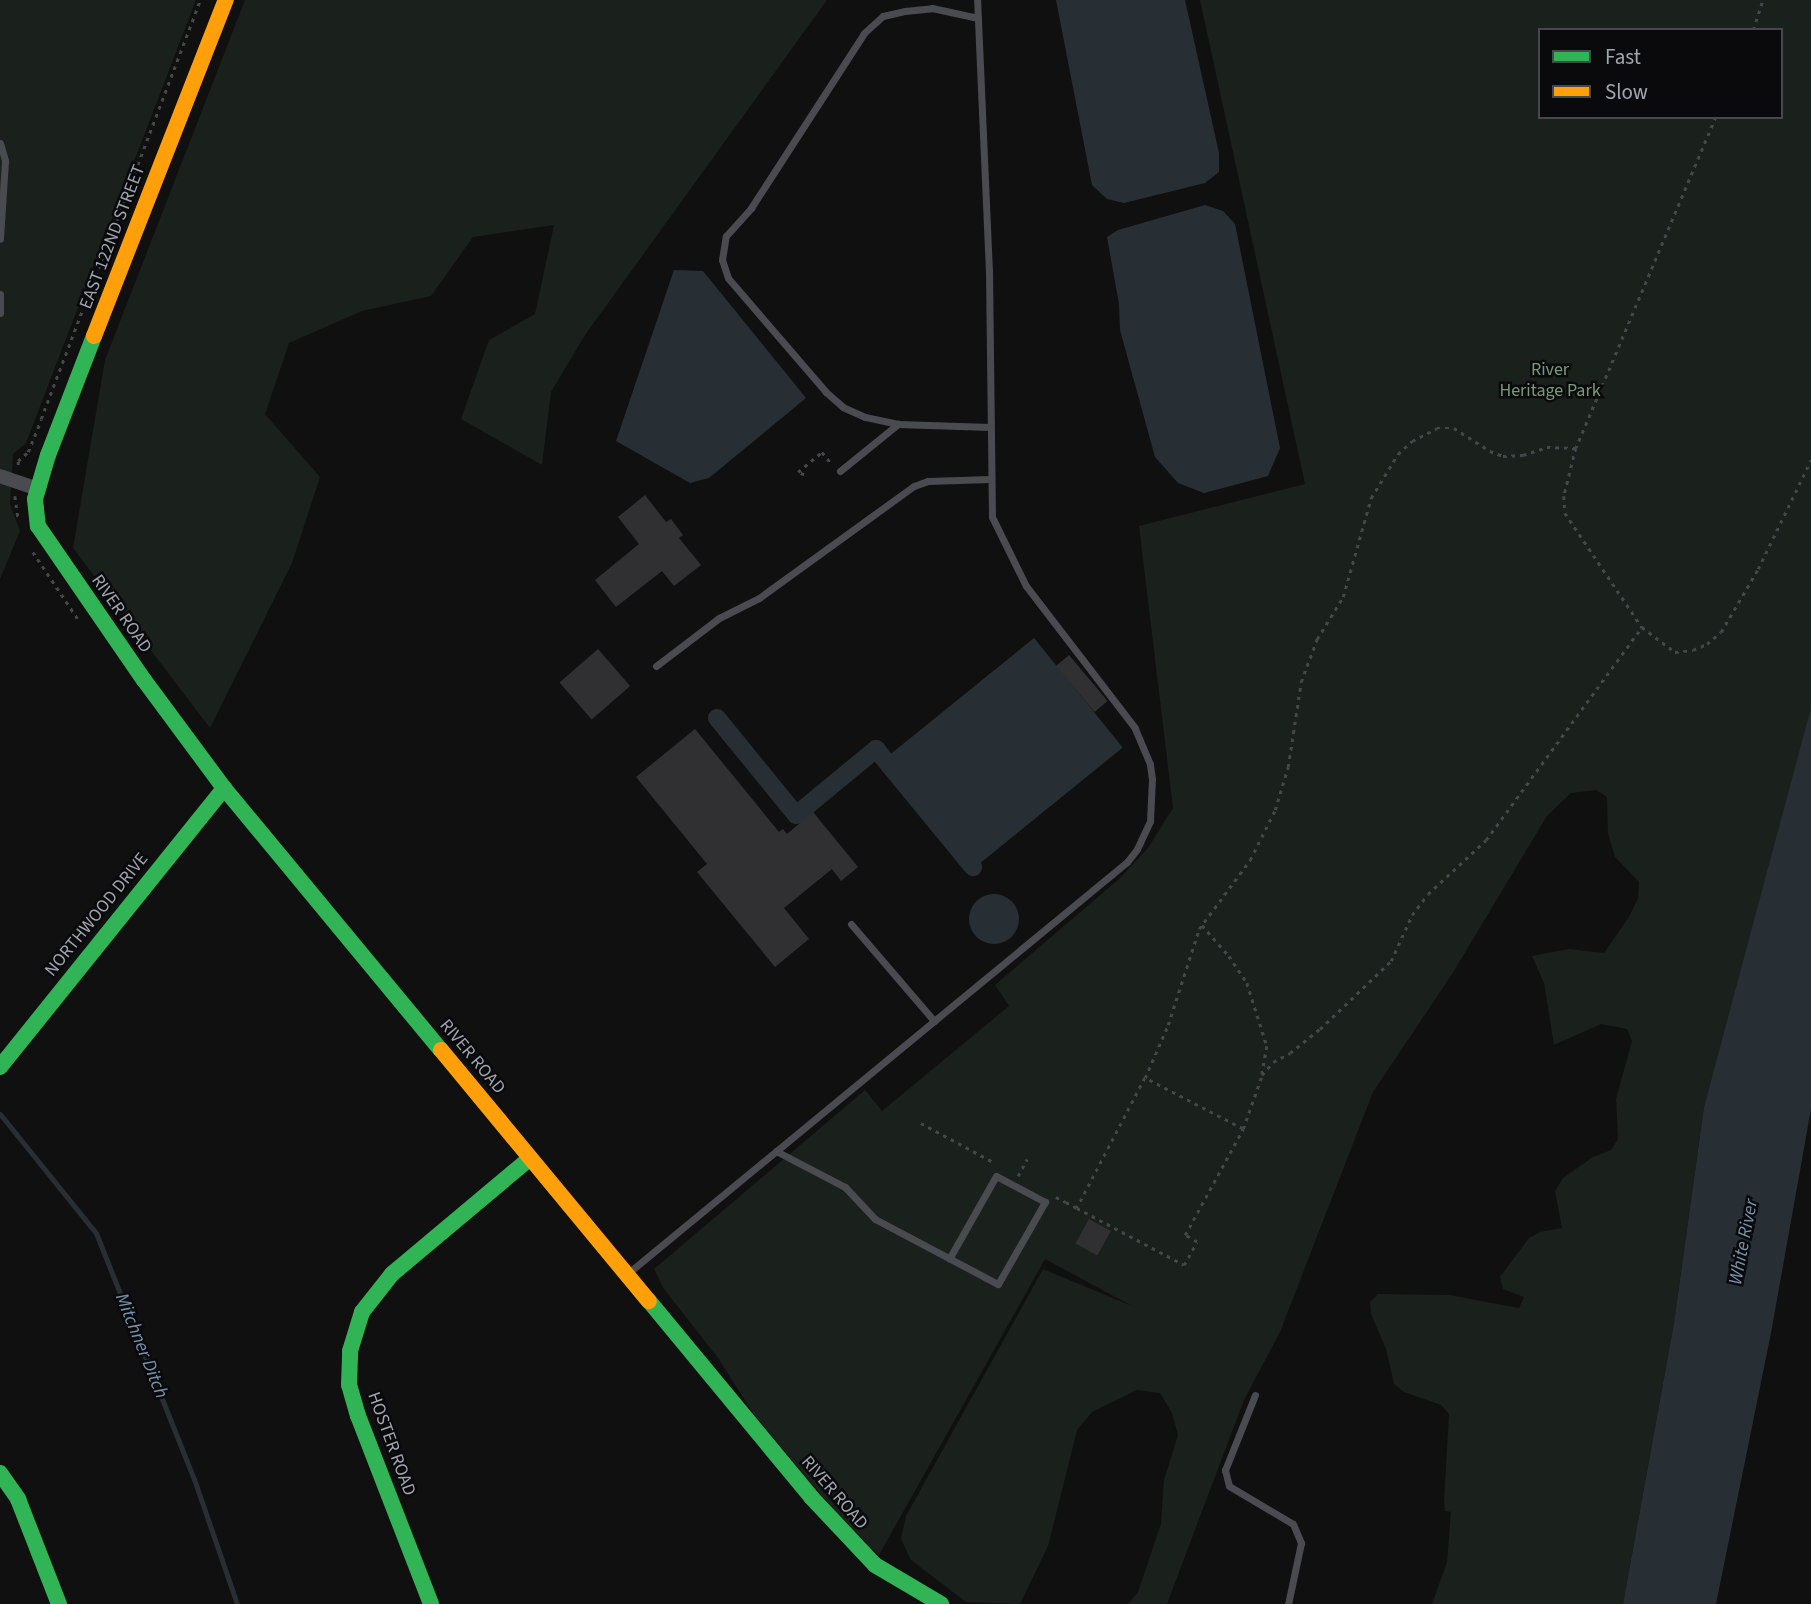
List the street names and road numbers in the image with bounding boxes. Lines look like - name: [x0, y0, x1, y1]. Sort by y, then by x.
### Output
- street label: EAST 122ND STREET: [76, 162, 150, 312]
- street label: RIVER ROAD: [86, 571, 156, 657]
- street label: NORTHWOOD DRIVE: [41, 849, 153, 981]
- street label: RIVER ROAD: [435, 1015, 509, 1099]
- street label: HOSTER ROAD: [362, 1389, 420, 1499]
- street label: RIVER ROAD: [796, 1452, 872, 1534]

